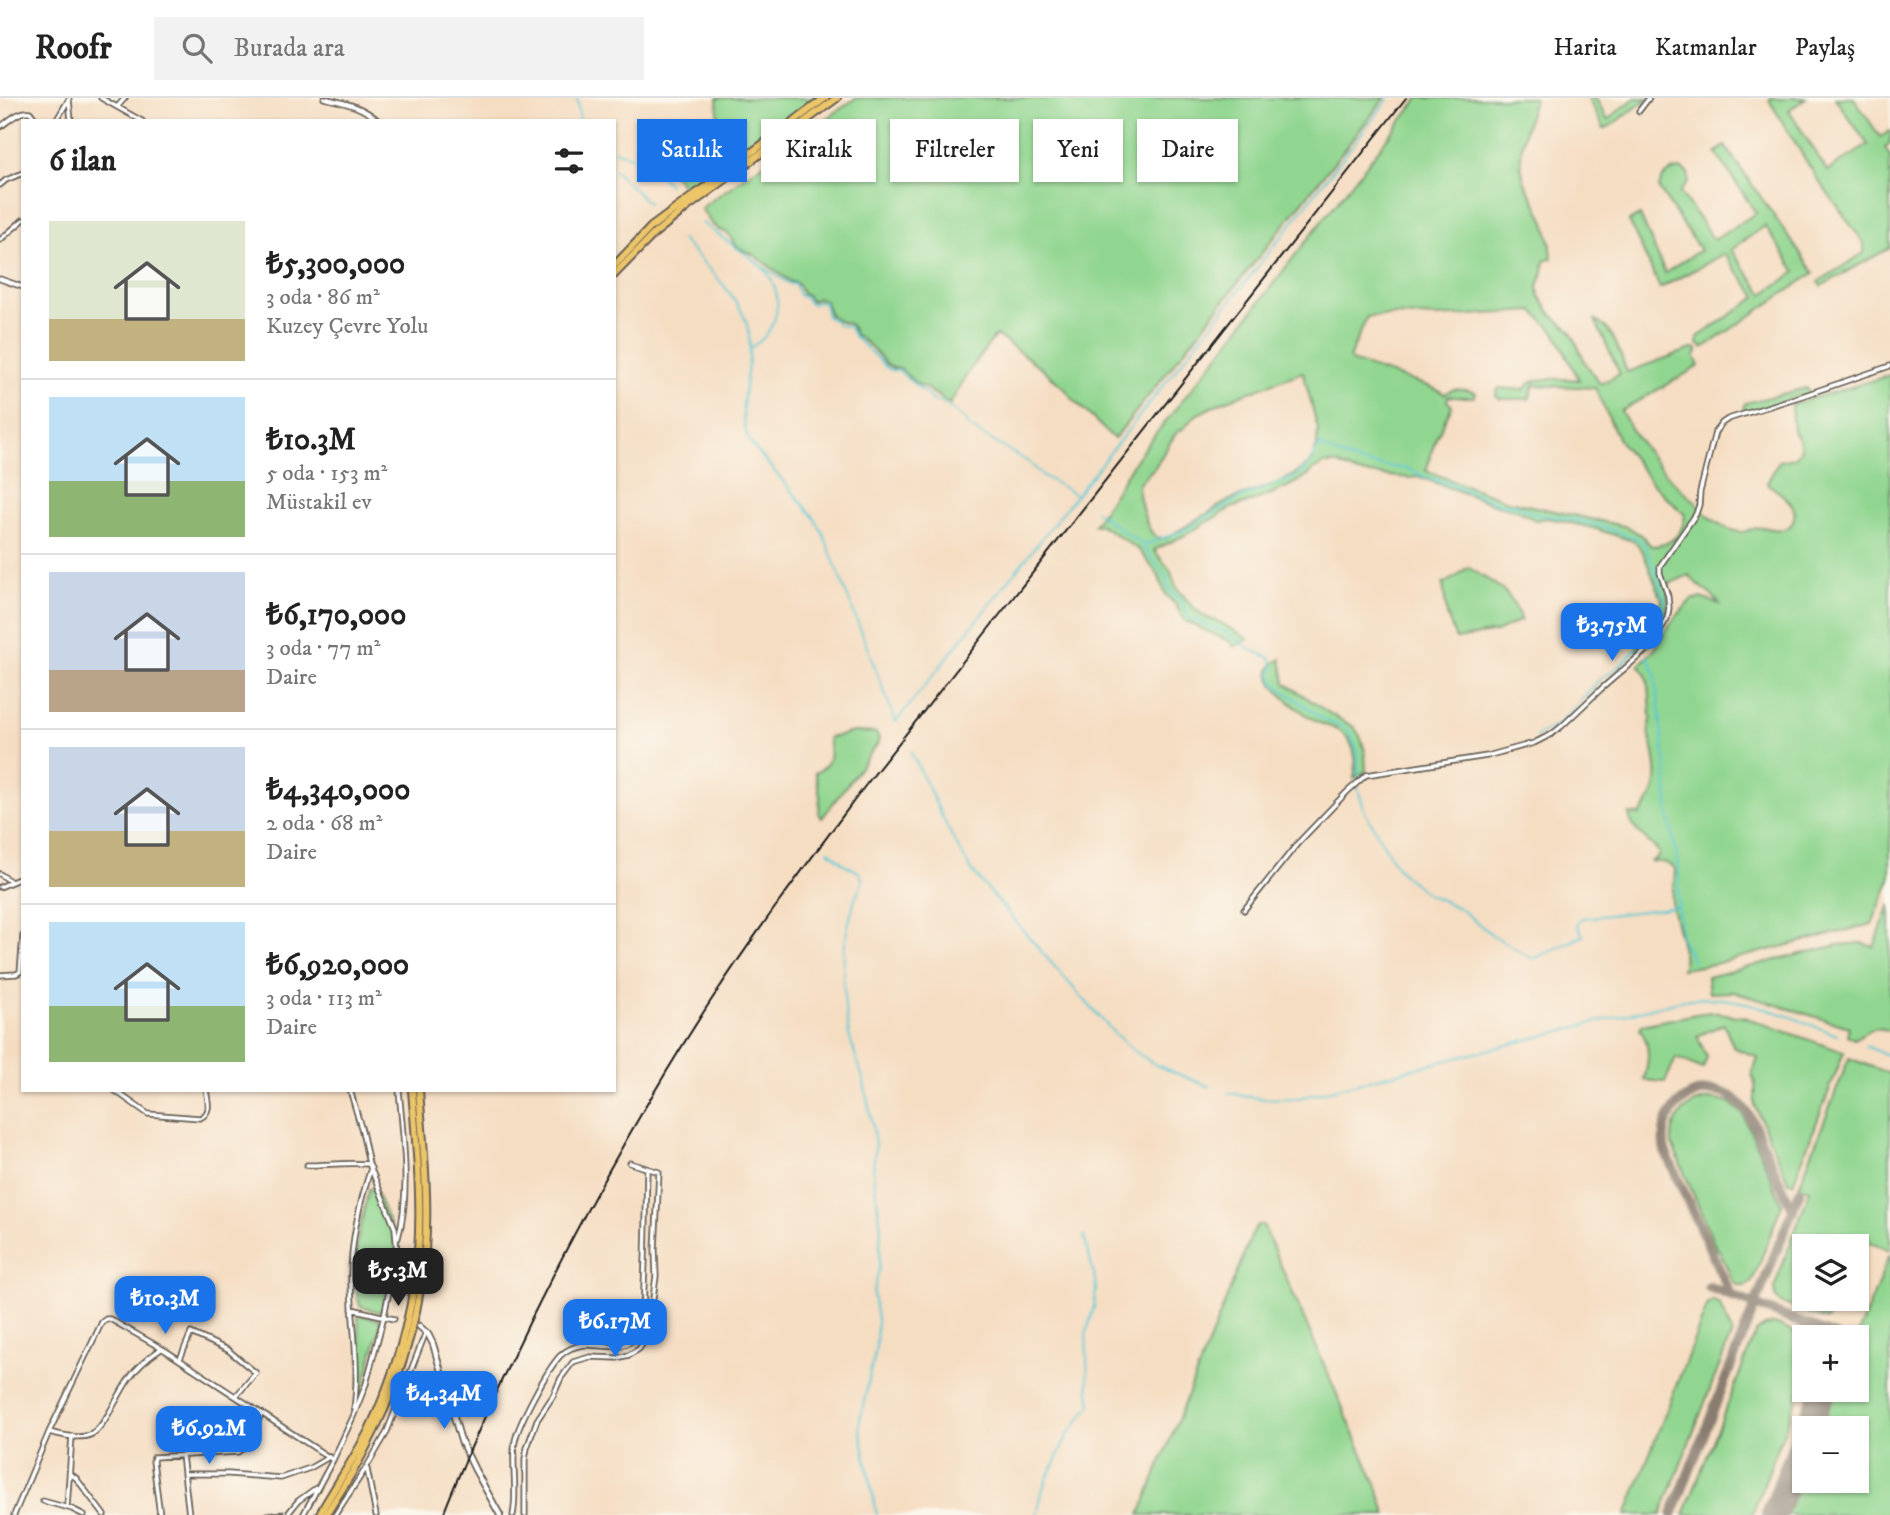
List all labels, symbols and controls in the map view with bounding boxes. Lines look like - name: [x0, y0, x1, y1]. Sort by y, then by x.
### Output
- search box: [154, 17, 644, 80]
- text: Roofr: [35, 28, 112, 69]
- icon: search: [178, 29, 216, 67]
- text: Burada ara: [234, 32, 345, 65]
- text: Harita: [1553, 33, 1617, 63]
- text: Katmanlar: [1655, 33, 1757, 63]
- text: Paylaş: [1795, 33, 1855, 63]
- chip: Satılık: [637, 119, 747, 182]
- chip: Kiralık: [761, 119, 876, 182]
- chip: Filtreler: [890, 119, 1019, 182]
- chip: Yeni: [1033, 119, 1123, 182]
- chip: Daire: [1137, 119, 1238, 182]
- icon: filters: [550, 142, 588, 180]
- text: 6 ilan: [49, 143, 116, 180]
- text: ₺5,300,000: [266, 246, 405, 283]
- icon: home: [105, 249, 189, 333]
- text: 3 oda · 86 m²: [266, 283, 380, 312]
- text: Kuzey Çevre Yolu: [266, 312, 428, 341]
- text: ₺10.3M: [266, 422, 356, 459]
- icon: home: [105, 425, 189, 509]
- text: 5 oda · 153 m²: [266, 459, 387, 488]
- text: Müstakil ev: [266, 488, 372, 517]
- text: ₺6,170,000: [266, 597, 406, 634]
- icon: home: [105, 600, 189, 684]
- pin: ₺3.75M: [1555, 603, 1669, 663]
- text: ₺3.75M: [1577, 611, 1647, 640]
- text: 3 oda · 77 m²: [266, 634, 381, 663]
- text: Daire: [266, 663, 317, 692]
- text: ₺4,340,000: [266, 772, 410, 809]
- icon: home: [105, 775, 189, 859]
- text: 2 oda · 68 m²: [266, 809, 383, 838]
- text: Daire: [266, 838, 317, 867]
- text: ₺6,920,000: [266, 947, 409, 984]
- icon: home: [105, 950, 189, 1034]
- text: 3 oda · 113 m²: [266, 984, 382, 1013]
- text: Daire: [266, 1013, 317, 1042]
- map controls: [1792, 1234, 1869, 1493]
- button: layers: [1792, 1234, 1869, 1311]
- pin: ₺5.3M: [349, 1248, 447, 1308]
- text: ₺5.3M: [369, 1256, 427, 1285]
- pin: ₺10.3M: [108, 1276, 222, 1336]
- text: ₺10.3M: [131, 1284, 199, 1313]
- pin: ₺6.17M: [558, 1300, 672, 1359]
- text: ₺6.17M: [579, 1307, 651, 1336]
- button: +: [1792, 1325, 1869, 1402]
- pin: ₺4.34M: [387, 1372, 501, 1431]
- text: ₺4.34M: [406, 1379, 482, 1408]
- pin: ₺6.92M: [152, 1406, 266, 1466]
- text: ₺6.92M: [172, 1414, 246, 1443]
- button: −: [1792, 1416, 1869, 1493]

